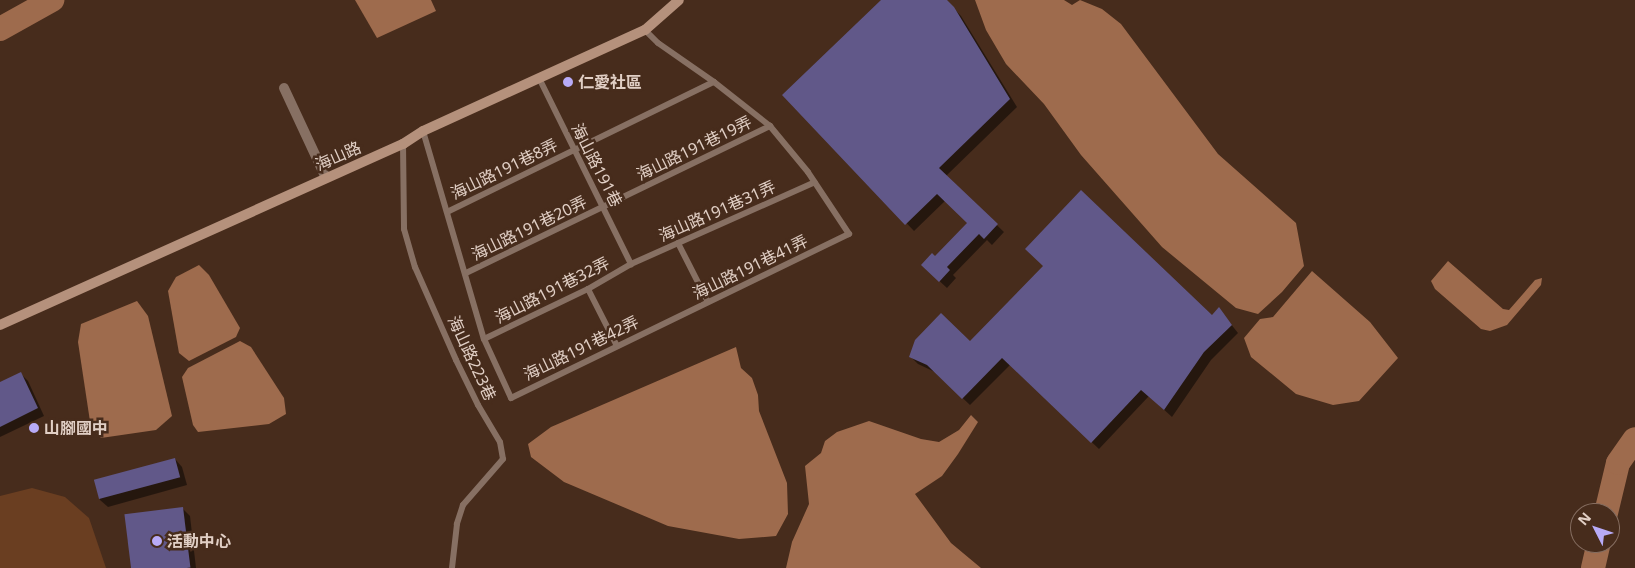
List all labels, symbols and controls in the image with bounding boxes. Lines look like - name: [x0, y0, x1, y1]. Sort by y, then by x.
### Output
- place label: 仁愛社區: [578, 72, 642, 92]
- marker: 仁愛社區: [562, 76, 574, 88]
- street label: 海山路191巷19弄: [633, 112, 755, 184]
- street label: 海山路191巷: [568, 120, 626, 210]
- street label: 海山路191巷8弄: [447, 135, 561, 203]
- street label: 海山路: [312, 137, 364, 175]
- street label: 海山路191巷31弄: [656, 177, 778, 245]
- street label: 海山路191巷20弄: [468, 192, 590, 264]
- street label: 海山路191巷41弄: [689, 231, 811, 303]
- street label: 海山路191巷32弄: [492, 253, 612, 327]
- street label: 海山路223巷: [444, 312, 500, 404]
- street label: 海山路191巷42弄: [520, 312, 642, 384]
- place label: 山腳國中: [44, 418, 108, 438]
- marker: 山腳國中: [28, 422, 40, 434]
- north arrow: [1570, 503, 1620, 553]
- text: N: [1573, 508, 1595, 529]
- place label: 活動中心: [167, 531, 231, 551]
- marker: 活動中心: [151, 535, 163, 547]

